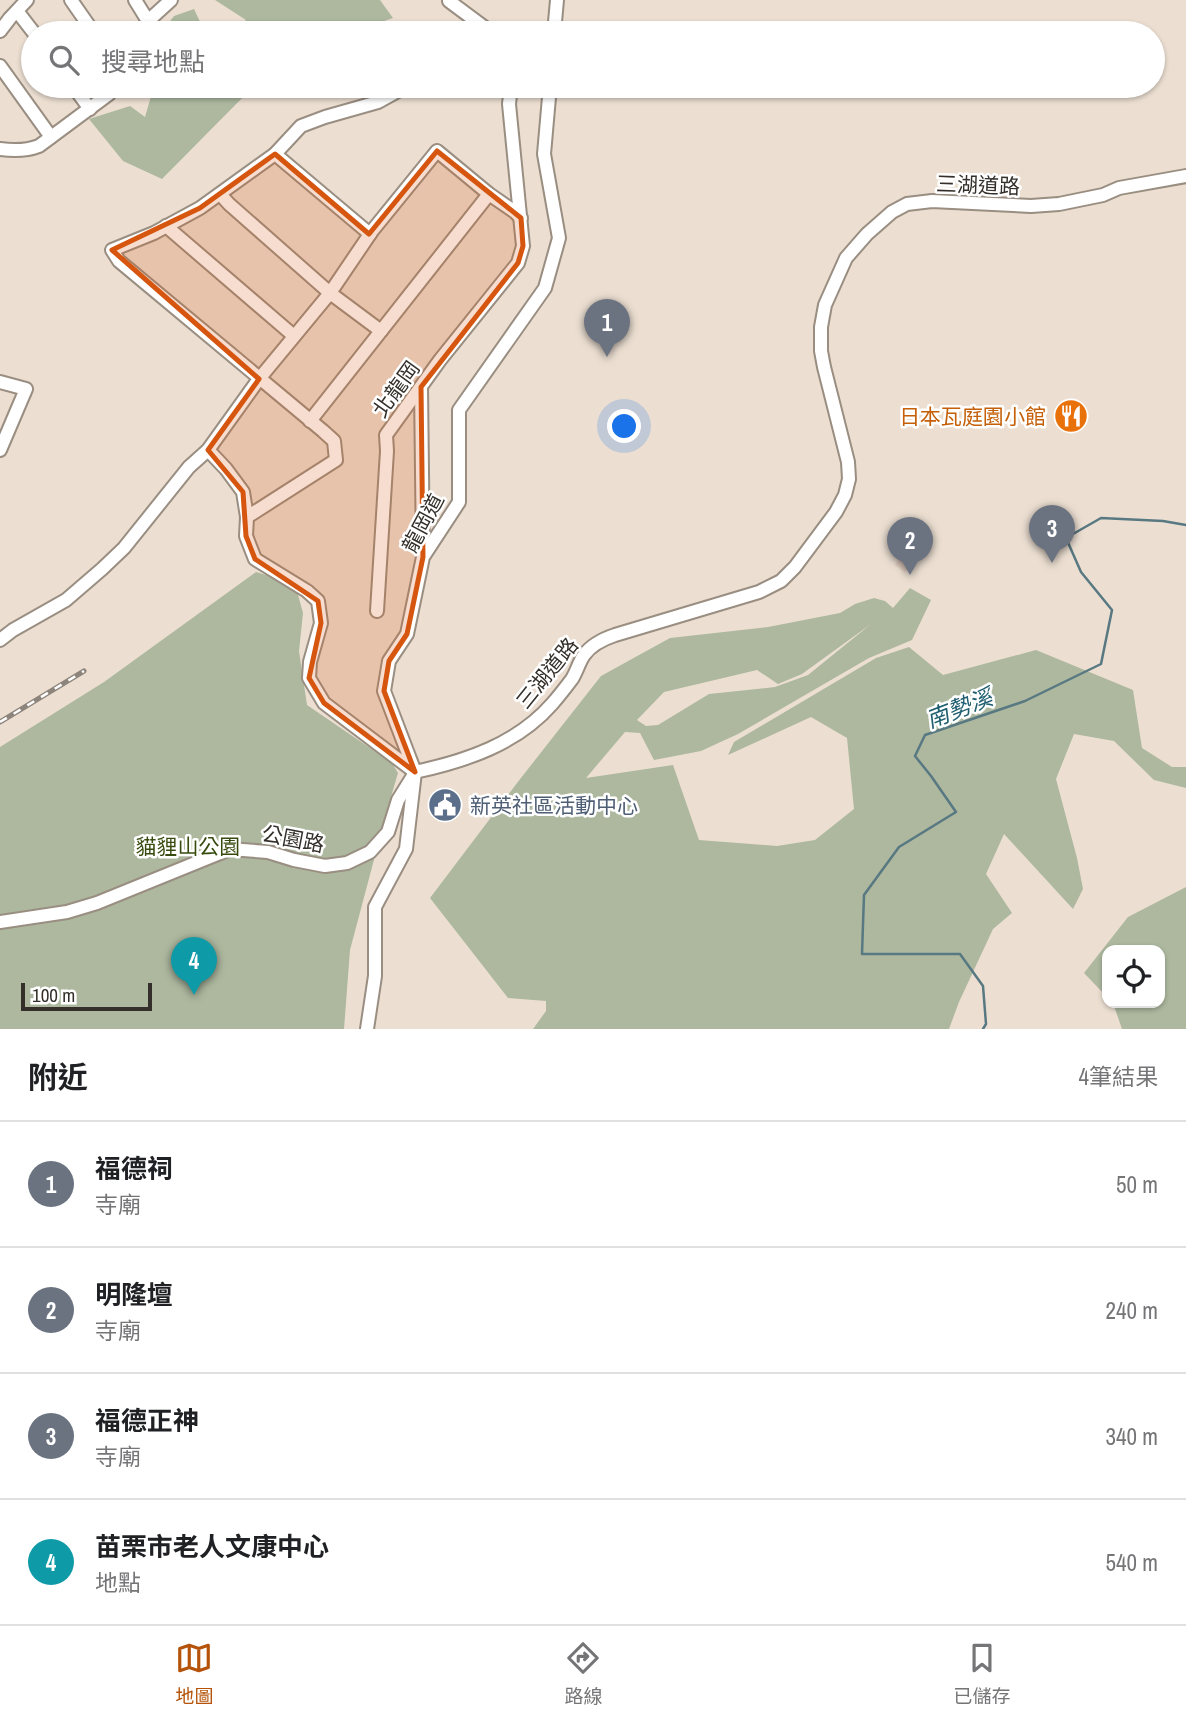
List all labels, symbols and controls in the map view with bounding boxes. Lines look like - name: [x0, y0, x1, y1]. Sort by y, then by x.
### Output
- search box: [21, 21, 1165, 98]
- icon: search: [45, 41, 83, 79]
- text: 搜尋地點: [101, 44, 205, 79]
- street label: 三湖道路: [936, 169, 1020, 201]
- pin: 1: [584, 299, 630, 357]
- street label: 北龍岡: [366, 355, 426, 423]
- restaurant icon: 日本瓦庭園小館: [1052, 397, 1090, 435]
- place label: 日本瓦庭園小館: [899, 402, 1046, 431]
- your location: [607, 409, 641, 443]
- street label: 龍岡道: [395, 488, 451, 558]
- pin: 3: [1029, 505, 1075, 563]
- pin: 2: [887, 517, 933, 575]
- street label: 三湖道路: [509, 631, 585, 715]
- water label: 南勢溪: [921, 680, 1000, 735]
- public building icon: 新英社區活動中心: [426, 786, 464, 824]
- place label: 新英社區活動中心: [470, 791, 638, 820]
- street label: 公園路: [259, 819, 327, 859]
- park label: 貓貍山公園: [136, 832, 241, 861]
- pin: 4: [171, 937, 217, 995]
- map controls: [1102, 945, 1165, 1008]
- button: locate: [1102, 945, 1165, 1008]
- scale bar: [21, 980, 152, 1012]
- text: 100 m: [32, 982, 75, 1008]
- text: 附近: [28, 1057, 88, 1097]
- text: 4筆結果: [1079, 1061, 1158, 1092]
- text: 福德祠: [95, 1151, 173, 1186]
- text: 1: [46, 1169, 56, 1200]
- text: 50 m: [1116, 1169, 1158, 1200]
- text: 寺廟: [95, 1189, 141, 1220]
- text: 明隆壇: [95, 1277, 173, 1312]
- text: 2: [46, 1295, 56, 1326]
- text: 240 m: [1106, 1295, 1158, 1326]
- text: 寺廟: [95, 1315, 141, 1346]
- text: 福德正神: [95, 1403, 199, 1438]
- text: 3: [46, 1421, 56, 1452]
- text: 340 m: [1106, 1421, 1158, 1452]
- text: 寺廟: [95, 1441, 141, 1472]
- text: 苗栗市老人文康中心: [95, 1529, 329, 1564]
- text: 4: [46, 1547, 56, 1578]
- text: 540 m: [1106, 1547, 1158, 1578]
- text: 地點: [95, 1567, 141, 1598]
- tab: 地圖: [175, 1639, 214, 1709]
- tab: 路線: [564, 1639, 603, 1709]
- tab: 已儲存: [953, 1639, 1011, 1709]

